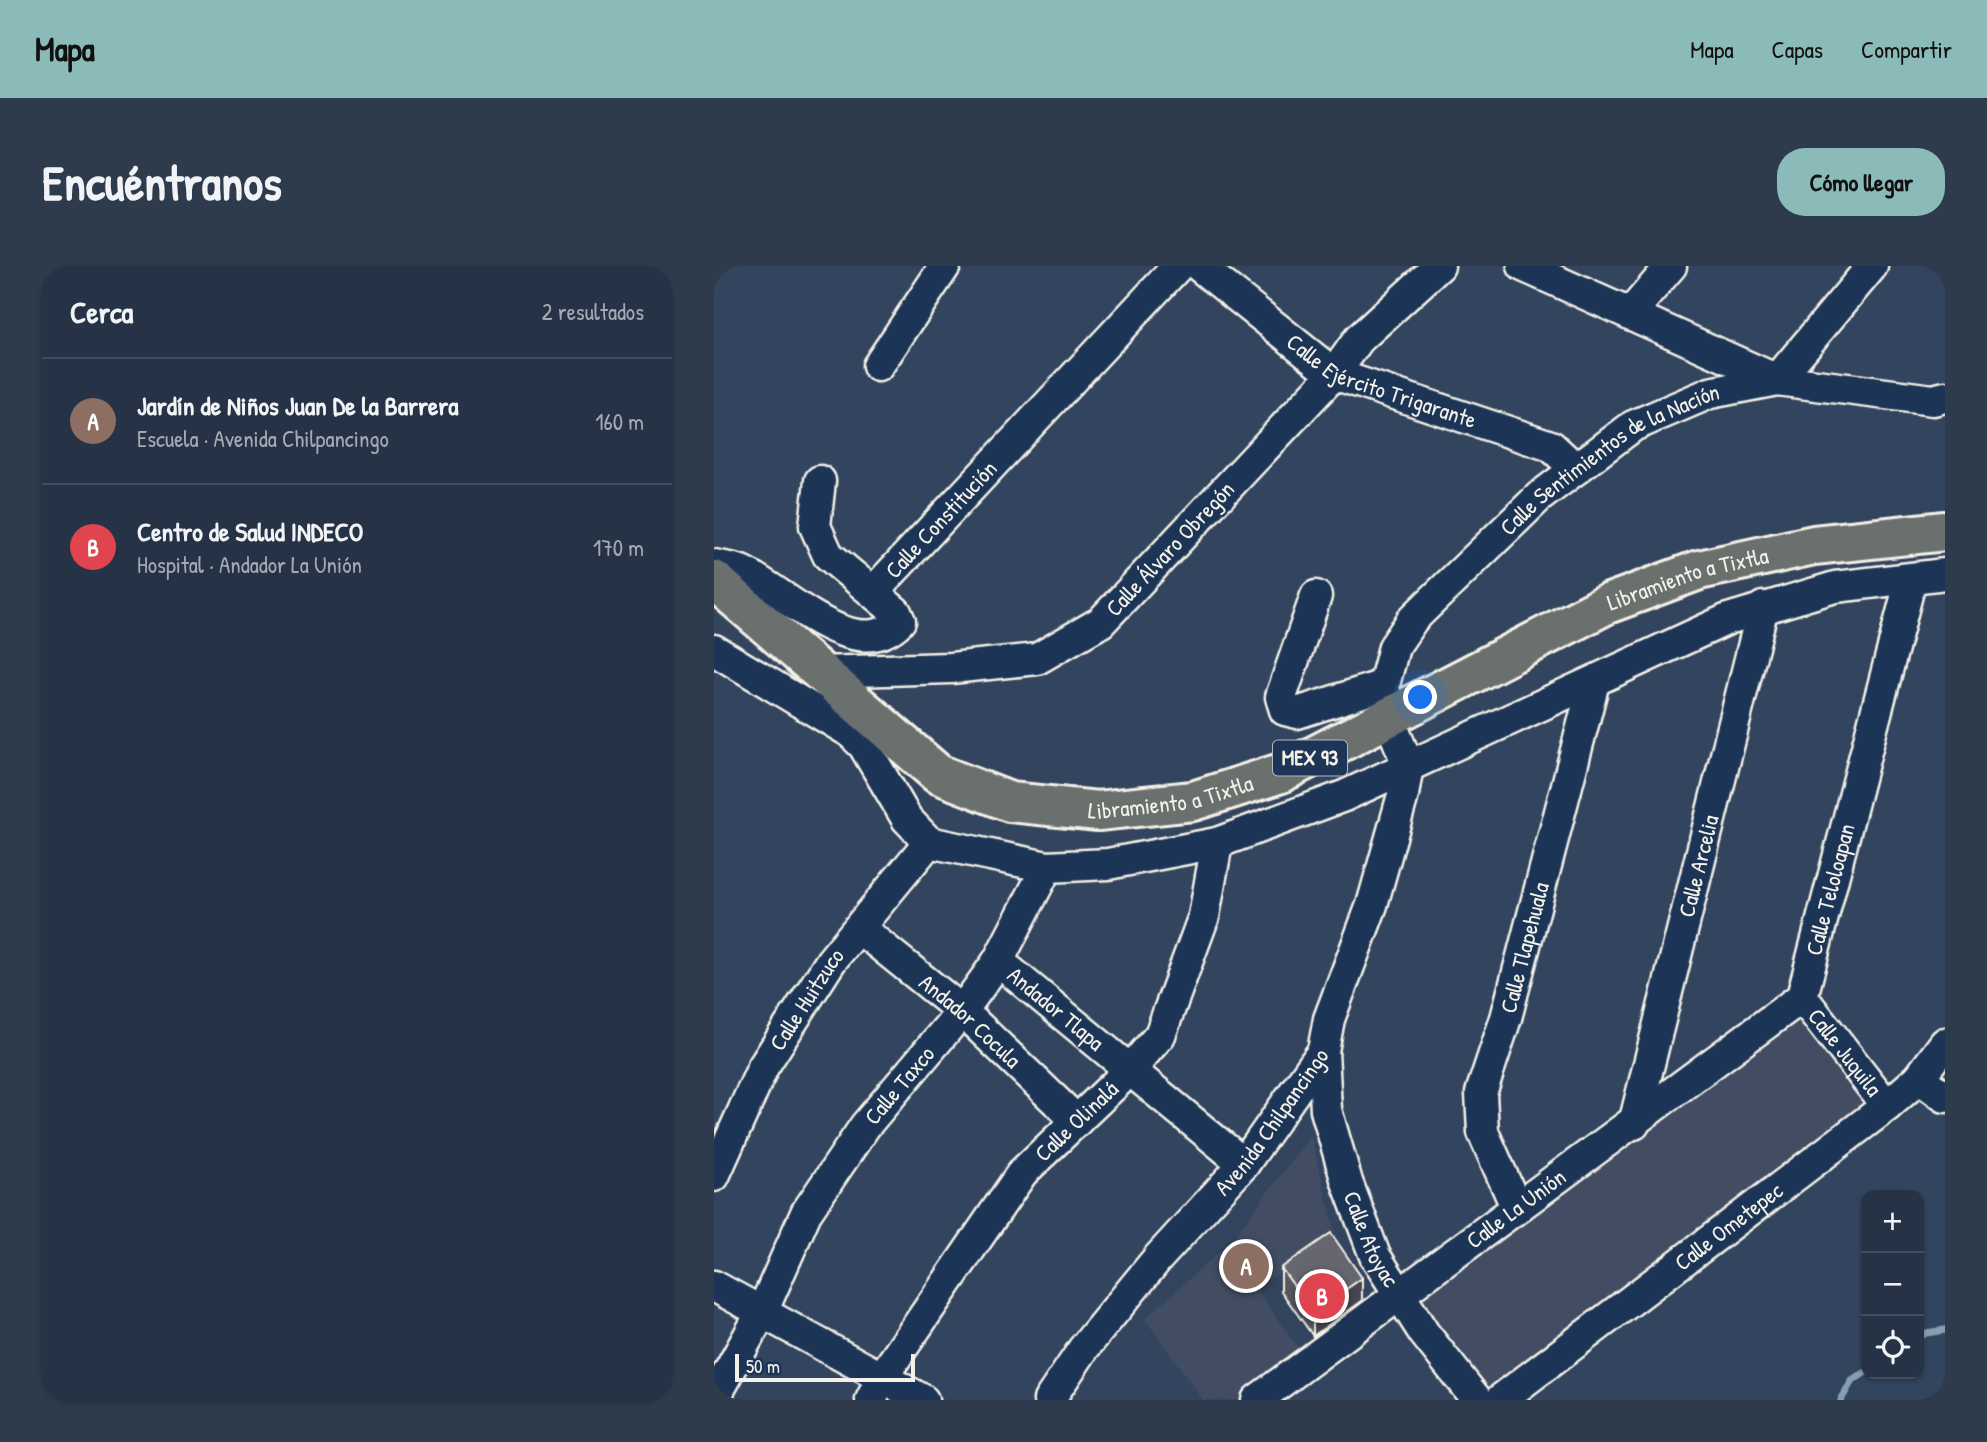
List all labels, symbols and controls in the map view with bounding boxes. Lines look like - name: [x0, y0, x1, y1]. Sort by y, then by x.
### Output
- text: Mapa: [35, 27, 95, 71]
- text: Mapa: [1690, 33, 1734, 65]
- text: Capas: [1772, 33, 1823, 65]
- text: Compartir: [1861, 33, 1952, 65]
- button: Cómo llegar: [1777, 148, 1945, 216]
- text: Encuéntranos: [42, 149, 282, 215]
- text: Cerca: [70, 292, 133, 332]
- text: 2 resultados: [542, 296, 644, 327]
- street label: Calle Ejército Trigarante: [1280, 326, 1480, 435]
- street label: Calle Sentimientos de la Nación: [1493, 376, 1722, 542]
- text: Jardín de Niños Juan De la Barrera: [137, 388, 459, 423]
- text: A: [87, 406, 99, 437]
- text: 160 m: [595, 406, 644, 437]
- text: Escuela · Avenida Chilpancingo: [137, 423, 389, 454]
- street label: Calle Constitución: [878, 453, 1004, 585]
- street label: Calle Álvaro Obregón: [1098, 474, 1241, 623]
- text: Centro de Salud INDECO: [137, 514, 363, 549]
- text: B: [87, 532, 99, 563]
- text: 170 m: [593, 532, 644, 563]
- street label: Libramiento a Tixtla: [1602, 539, 1771, 618]
- text: Hospital · Andador La Unión: [137, 549, 362, 580]
- your location: [1403, 680, 1437, 714]
- road number: MEX 93: [1273, 741, 1347, 776]
- street label: Libramiento a Tixtla: [1087, 767, 1257, 826]
- street label: Calle Arcelia: [1670, 811, 1726, 920]
- street label: Calle Teloloapan: [1798, 820, 1862, 959]
- street label: Calle Tlapehuala: [1492, 879, 1556, 1016]
- street label: Calle Huitzuco: [762, 941, 851, 1056]
- street label: Andador Tlapa: [1001, 959, 1111, 1058]
- street label: Andador Cocula: [913, 967, 1028, 1075]
- street label: Calle Juquila: [1801, 1001, 1890, 1102]
- street label: Calle Taxco: [857, 1039, 941, 1131]
- street label: Avenida Chilpancingo: [1207, 1042, 1335, 1202]
- street label: Calle Olinalá: [1027, 1073, 1125, 1168]
- street label: Calle La Unión: [1459, 1161, 1572, 1255]
- street label: Calle Ometepec: [1668, 1175, 1789, 1277]
- street label: Calle Atoyac: [1337, 1186, 1407, 1293]
- map controls: [1861, 1190, 1924, 1379]
- button: +: [1861, 1190, 1924, 1253]
- pin: A: [1223, 1240, 1269, 1292]
- button: −: [1861, 1253, 1924, 1316]
- pin: B: [1299, 1270, 1345, 1322]
- button: locate: [1861, 1316, 1924, 1379]
- scale bar: [735, 1351, 915, 1383]
- text: 50 m: [746, 1353, 780, 1379]

